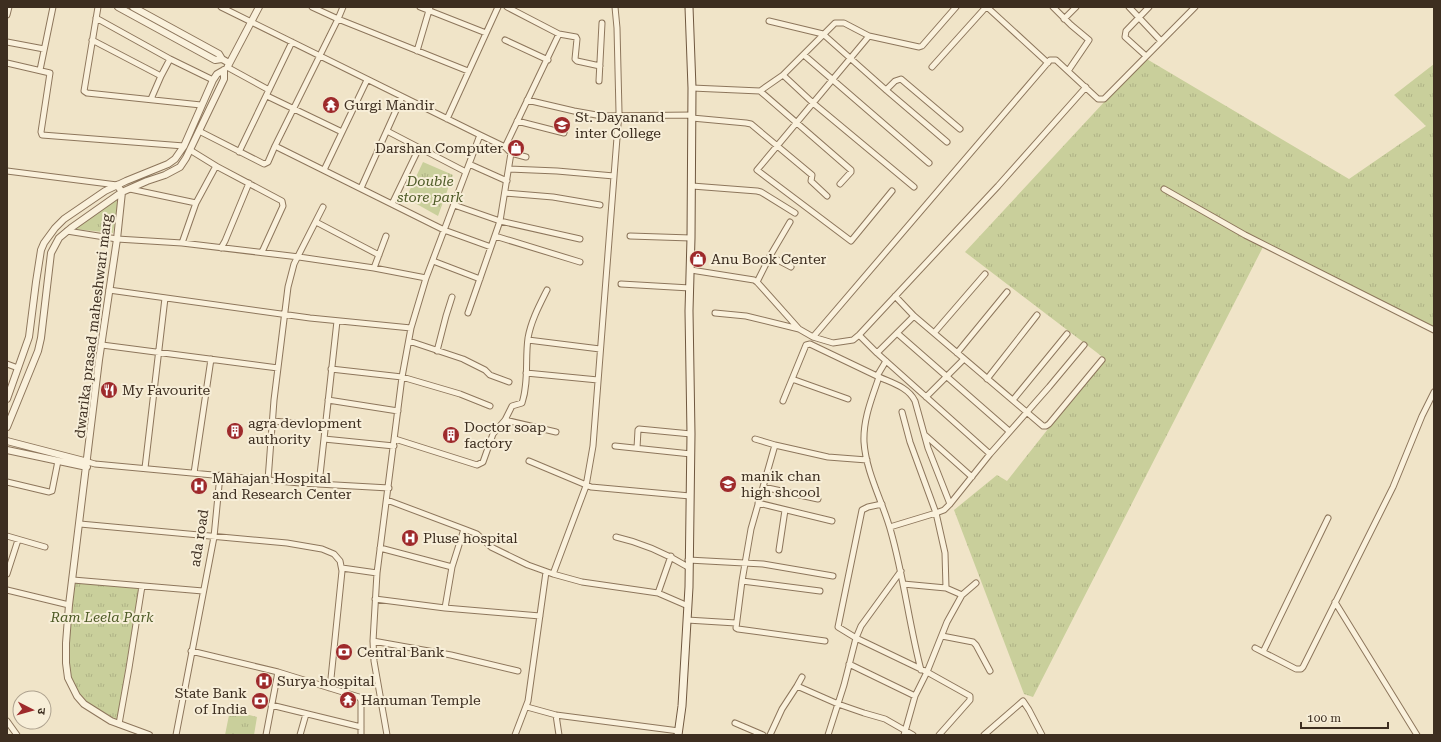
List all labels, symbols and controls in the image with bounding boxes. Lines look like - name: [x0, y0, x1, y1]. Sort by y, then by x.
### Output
- temple icon: Gurgi Mandir: [321, 95, 341, 115]
- place label: Gurgi Mandir: [344, 97, 435, 113]
- place label: St. Dayanand inter College: [575, 109, 665, 141]
- school or university icon: St. Dayanand inter College: [552, 115, 572, 135]
- shop icon: Darshan Computer: [506, 138, 526, 158]
- place label: Darshan Computer: [375, 140, 503, 156]
- park label: Double store park: [397, 173, 464, 205]
- street label: dwarika prasad maheshwari marg: [71, 213, 115, 439]
- shop icon: Anu Book Center: [688, 249, 708, 269]
- place label: Anu Book Center: [711, 251, 827, 267]
- restaurant icon: My Favourite: [99, 380, 119, 400]
- place label: My Favourite: [122, 382, 210, 398]
- place label: agra devlopment authority: [248, 415, 362, 447]
- place label: Doctor soap factory: [464, 419, 546, 451]
- building icon: agra devlopment authority: [225, 421, 245, 441]
- building icon: Doctor soap factory: [441, 425, 461, 445]
- place label: manik chan high shcool: [741, 468, 821, 500]
- place label: Mahajan Hospital and Research Center: [212, 470, 352, 502]
- school or university icon: manik chan high shcool: [718, 474, 738, 494]
- hospital icon: Mahajan Hospital and Research Center: [189, 476, 209, 496]
- street label: ada road: [187, 508, 211, 568]
- hospital icon: Pluse hospital: [400, 528, 420, 548]
- place label: Pluse hospital: [423, 530, 518, 546]
- park label: Ram Leela Park: [49, 609, 154, 625]
- bank icon: Central Bank: [334, 642, 354, 662]
- place label: Central Bank: [357, 644, 445, 660]
- hospital icon: Surya hospital: [254, 671, 274, 691]
- place label: Surya hospital: [277, 673, 375, 689]
- place label: State Bank of India: [175, 685, 247, 717]
- north arrow: [12, 690, 52, 730]
- temple icon: Hanuman Temple: [338, 690, 358, 710]
- bank icon: State Bank of India: [250, 691, 270, 711]
- place label: Hanuman Temple: [361, 692, 481, 708]
- scale bar: [1301, 704, 1388, 730]
- text: उ: [35, 707, 48, 715]
- text: 100 m: [1307, 711, 1341, 725]

